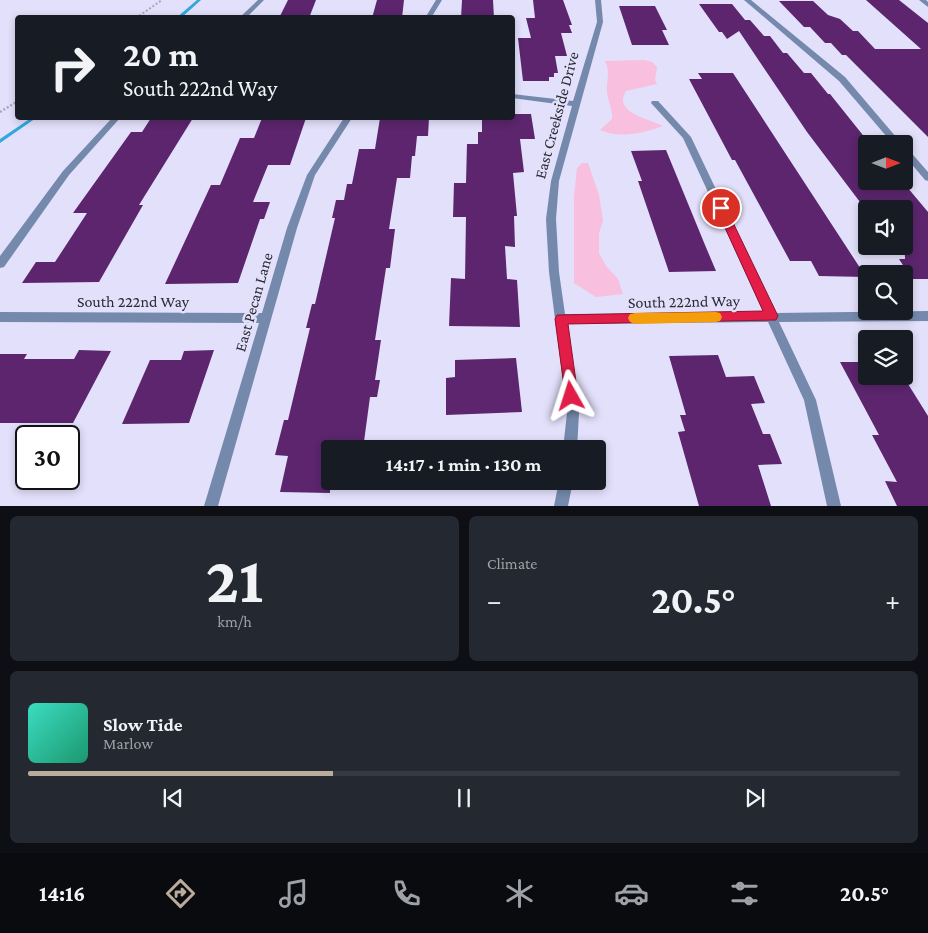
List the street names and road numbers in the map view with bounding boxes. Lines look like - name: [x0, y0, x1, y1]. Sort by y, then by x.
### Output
- street label: East Creekside Drive: [531, 50, 582, 180]
- street label: East Pecan Lane: [231, 251, 276, 354]
- street label: South 222nd Way: [628, 292, 741, 312]
- street label: South 222nd Way: [77, 293, 190, 311]

